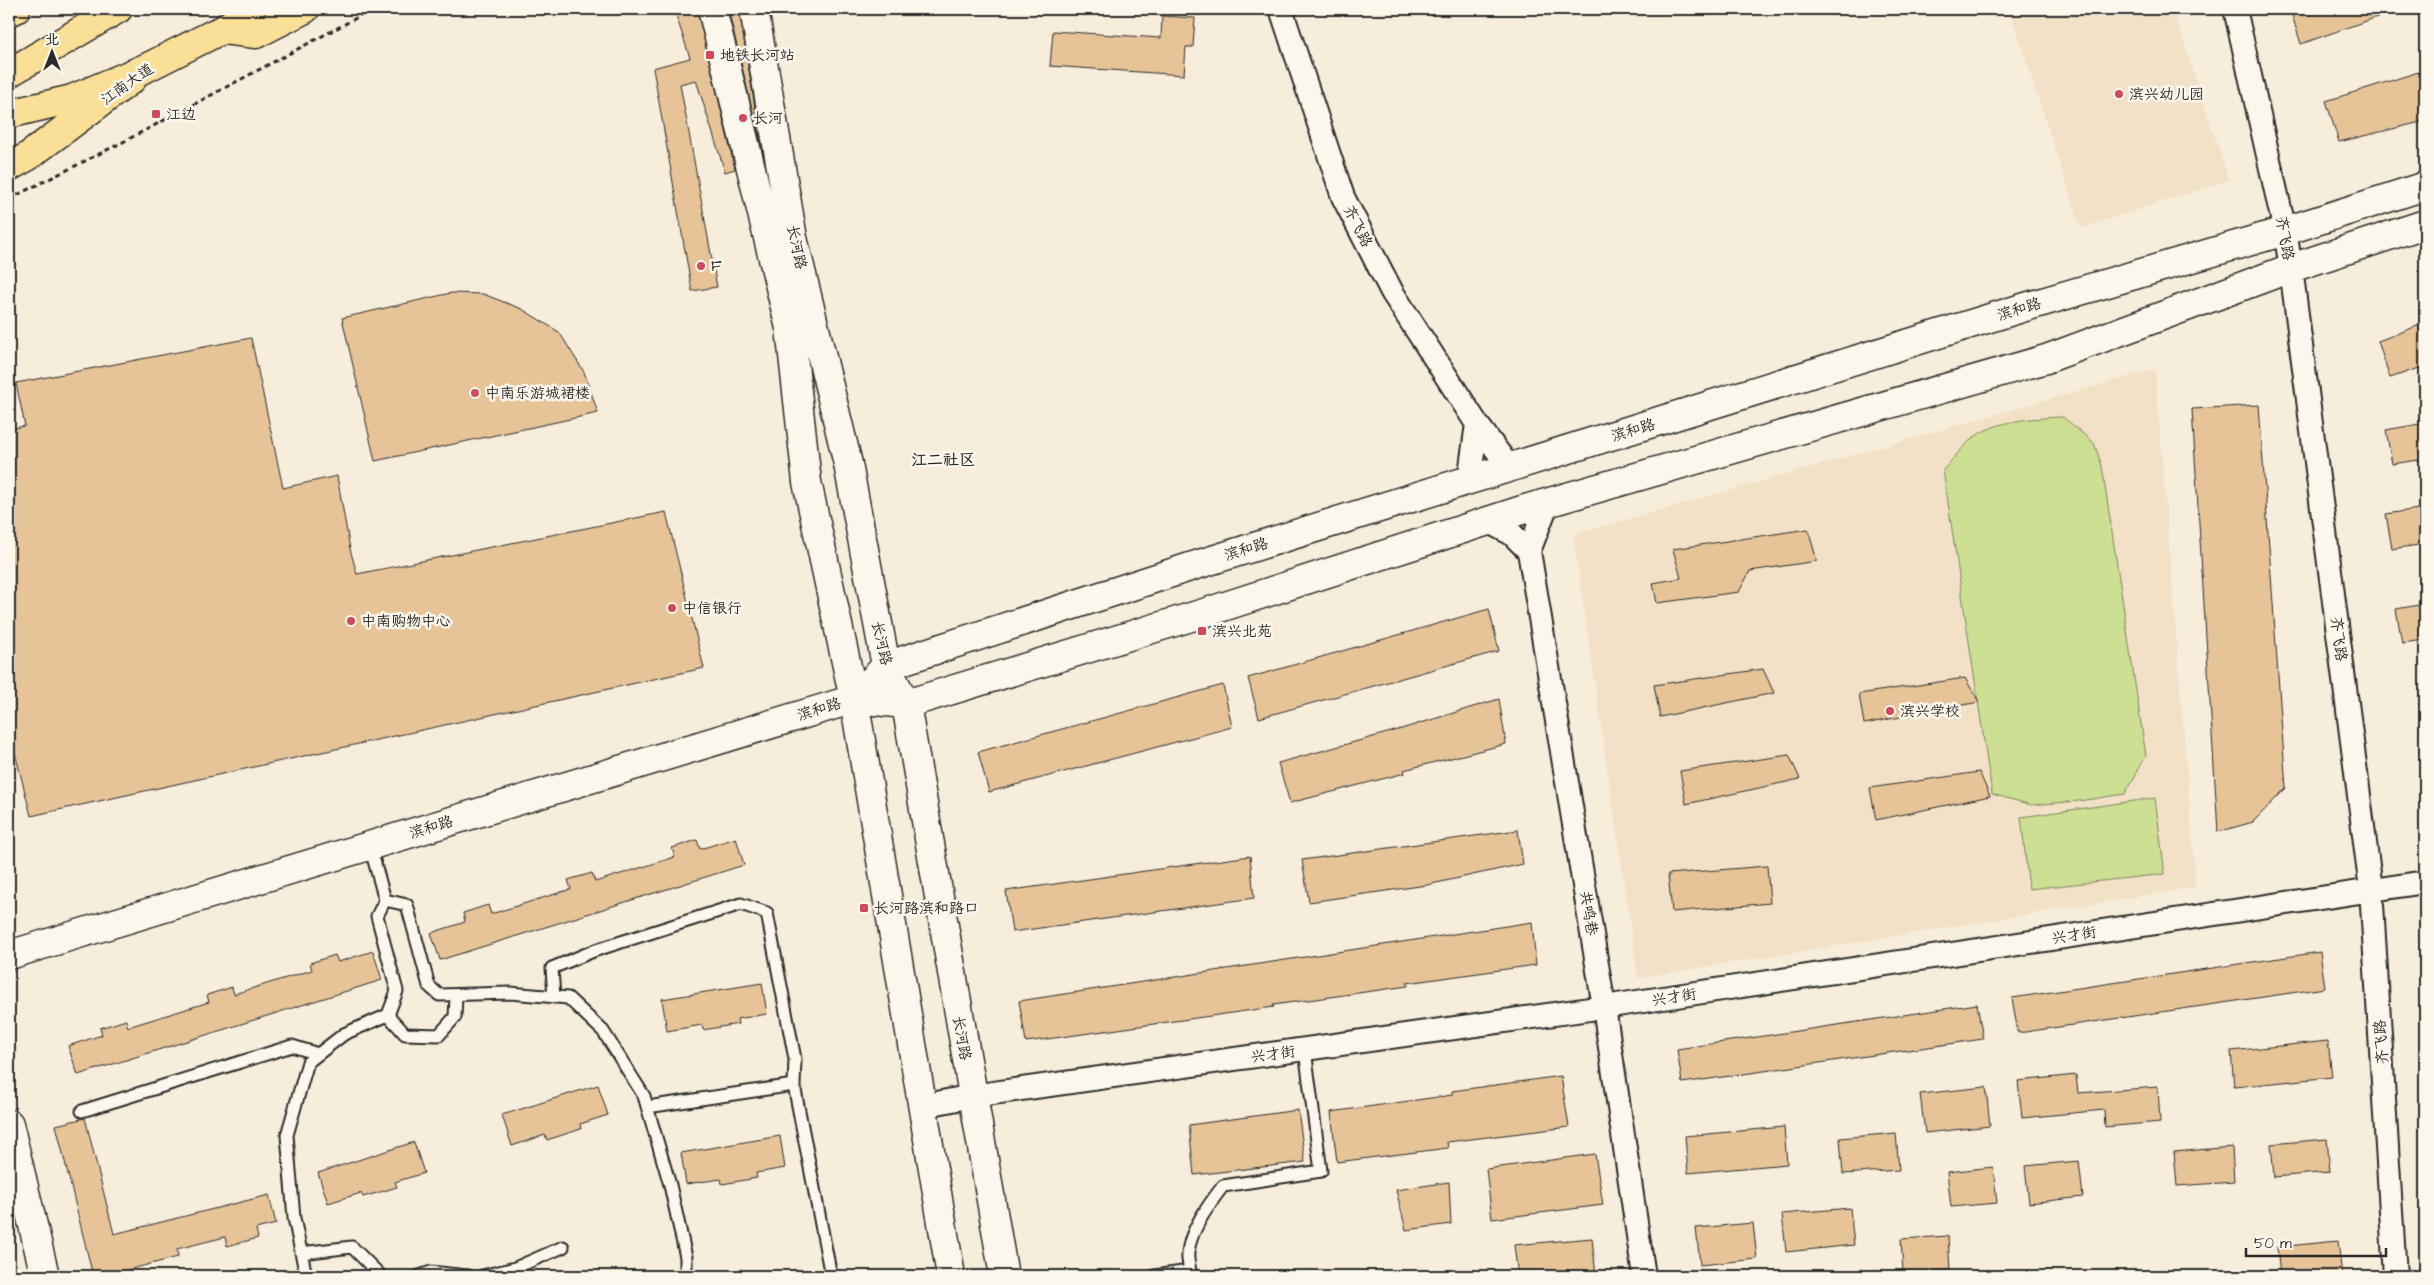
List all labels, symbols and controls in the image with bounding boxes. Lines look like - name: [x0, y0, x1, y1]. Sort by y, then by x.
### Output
- north arrow: [28, 28, 78, 78]
- text: 北: [45, 30, 59, 50]
- place label: 地铁长河站: [720, 45, 795, 66]
- marker: 地铁长河站: [704, 49, 716, 61]
- street label: 江南大道: [97, 59, 158, 110]
- place label: 滨兴幼儿园: [2129, 84, 2204, 105]
- marker: 滨兴幼儿园: [2113, 88, 2125, 100]
- place label: 江边: [166, 104, 196, 125]
- marker: 江边: [150, 108, 162, 120]
- place label: 长河: [753, 108, 783, 129]
- marker: 长河: [737, 112, 749, 124]
- street label: 齐飞路: [1338, 201, 1377, 251]
- street label: 齐飞路: [2270, 214, 2299, 262]
- street label: 长河路: [782, 223, 811, 271]
- place label: F: [711, 256, 722, 277]
- marker: F: [695, 260, 707, 272]
- street label: 滨和路: [1995, 293, 2044, 326]
- place label: 中南乐游城裙楼: [485, 383, 590, 404]
- marker: 中南乐游城裙楼: [469, 387, 481, 399]
- street label: 滨和路: [1609, 414, 1658, 447]
- district label: 江二社区: [911, 449, 975, 471]
- street label: 滨和路: [1222, 533, 1271, 566]
- place label: 中信银行: [682, 598, 742, 619]
- marker: 中信银行: [666, 602, 678, 614]
- place label: 中南购物中心: [361, 611, 451, 632]
- marker: 中南购物中心: [345, 615, 357, 627]
- street label: 齐飞路: [2325, 615, 2352, 663]
- street label: 长河路: [866, 619, 897, 667]
- place label: 滨兴北苑: [1212, 621, 1272, 642]
- marker: 滨兴北苑: [1196, 625, 1208, 637]
- street label: 滨和路: [795, 693, 844, 726]
- place label: 滨兴学校: [1900, 701, 1960, 722]
- marker: 滨兴学校: [1884, 705, 1896, 717]
- street label: 滨和路: [407, 811, 456, 844]
- street label: 共鸣巷: [1575, 889, 1602, 937]
- place label: 长河路滨和路口: [874, 898, 979, 919]
- marker: 长河路滨和路口: [858, 902, 870, 914]
- street label: 兴才街: [2050, 922, 2098, 949]
- street label: 兴才街: [1650, 984, 1698, 1011]
- street label: 长河路: [947, 1014, 976, 1062]
- street label: 齐飞路: [2369, 1019, 2394, 1065]
- street label: 兴才街: [1249, 1041, 1297, 1068]
- scale bar: [2246, 1225, 2386, 1257]
- text: 50 m: [2254, 1233, 2292, 1254]

